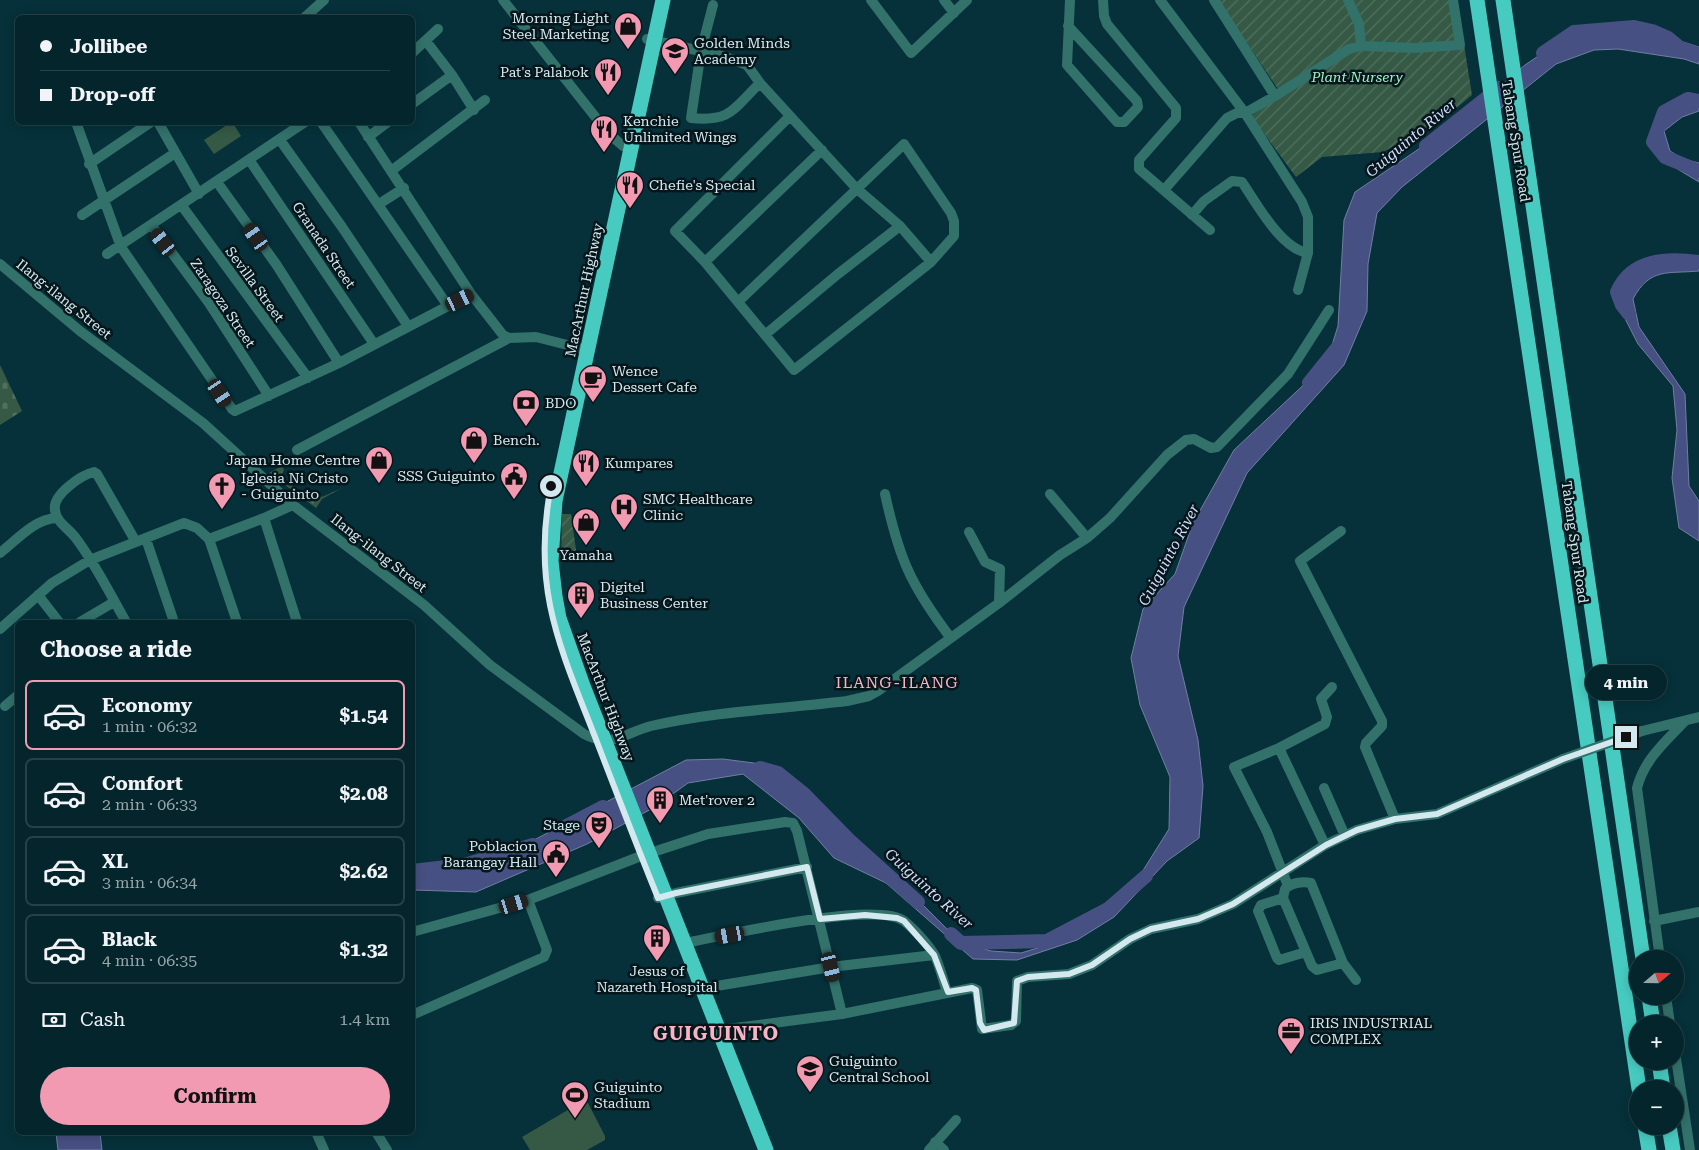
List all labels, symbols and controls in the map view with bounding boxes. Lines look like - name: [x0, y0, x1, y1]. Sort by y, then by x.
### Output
- place label: Morning Light Steel Marketing: [503, 10, 609, 42]
- shop icon: Morning Light Steel Marketing: [613, 11, 643, 50]
- text: Jollibee: [70, 35, 147, 58]
- place label: Golden Minds Academy: [694, 35, 790, 67]
- school or university icon: Golden Minds Academy: [660, 36, 690, 75]
- restaurant icon: Pat's Palabok: [593, 57, 623, 96]
- place label: Pat's Palabok: [500, 64, 589, 80]
- park label: Plant Nursery: [1310, 69, 1403, 85]
- street label: Tabang Spur Road: [1498, 79, 1534, 203]
- text: Drop-off: [70, 83, 155, 106]
- water label: Guiguinto River: [1362, 95, 1460, 181]
- place label: Kenchie Unlimited Wings: [623, 113, 737, 145]
- restaurant icon: Kenchie Unlimited Wings: [589, 114, 619, 153]
- restaurant icon: Chefie's Special: [615, 170, 645, 209]
- place label: Chefie's Special: [649, 177, 756, 193]
- street label: Granada Street: [289, 199, 359, 291]
- car: [241, 220, 270, 254]
- street label: MacArthur Highway: [562, 221, 606, 358]
- car: [147, 226, 178, 258]
- street label: Sevilla Street: [222, 243, 288, 325]
- street label: Ilang-ilang Street: [13, 256, 115, 342]
- street label: Zaragoza Street: [187, 256, 259, 350]
- car: [443, 287, 476, 313]
- place label: Wence Dessert Cafe: [612, 363, 697, 395]
- cafe icon: Wence Dessert Cafe: [578, 364, 608, 403]
- car: [205, 376, 234, 410]
- bank icon: BDO: [511, 388, 541, 427]
- place label: BDO: [545, 395, 576, 411]
- shop icon: Bench.: [459, 425, 489, 464]
- place label: Bench.: [493, 432, 540, 448]
- shop icon: Japan Home Centre: [364, 445, 394, 484]
- restaurant icon: Kumpares: [571, 448, 601, 487]
- place label: Japan Home Centre: [226, 452, 360, 468]
- place label: Kumpares: [605, 455, 673, 471]
- public building icon: SSS Guiguinto: [499, 461, 529, 500]
- place label: SSS Guiguinto: [397, 468, 495, 484]
- place label: Iglesia Ni Cristo - Guiguinto: [241, 470, 348, 502]
- church icon: Iglesia Ni Cristo - Guiguinto: [207, 471, 237, 510]
- route start: [540, 475, 562, 497]
- street label: Tabang Spur Road: [1558, 480, 1592, 604]
- place label: SMC Healthcare Clinic: [643, 491, 753, 523]
- hospital icon: SMC Healthcare Clinic: [609, 492, 639, 531]
- water label: Guiguinto River: [1135, 501, 1204, 609]
- shop icon: Yamaha: [571, 507, 601, 546]
- street label: Ilang-ilang Street: [328, 511, 430, 595]
- place label: Yamaha: [559, 547, 613, 563]
- place label: Digitel Business Center: [600, 579, 708, 611]
- building icon: Digitel Business Center: [566, 580, 596, 619]
- street label: MacArthur Highway: [574, 631, 638, 764]
- text: Choose a ride: [40, 637, 192, 662]
- callout: 4 min: [1585, 664, 1667, 700]
- district label: ILANG-ILANG: [835, 673, 959, 692]
- text: 4 min: [1604, 673, 1648, 692]
- icon: car: [42, 693, 87, 738]
- text: Economy: [102, 694, 192, 717]
- text: $1.54: [339, 704, 388, 727]
- text: 1 min · 06:32: [102, 717, 197, 736]
- route end: [1615, 726, 1637, 748]
- icon: car: [42, 771, 87, 816]
- text: Comfort: [102, 772, 183, 795]
- text: $2.08: [339, 782, 388, 805]
- building icon: Met'rover 2: [645, 785, 675, 824]
- place label: Met'rover 2: [679, 792, 755, 808]
- text: 2 min · 06:33: [102, 795, 197, 814]
- theatre icon: Stage: [584, 810, 614, 849]
- place label: Stage: [543, 817, 580, 833]
- place label: Poblacion Barangay Hall: [443, 838, 538, 870]
- public building icon: Poblacion Barangay Hall: [541, 839, 571, 878]
- water label: Guiguinto River: [881, 845, 977, 934]
- icon: car: [42, 849, 87, 894]
- text: XL: [102, 850, 128, 873]
- text: $2.62: [339, 860, 388, 883]
- text: 3 min · 06:34: [102, 873, 197, 892]
- car: [497, 892, 530, 916]
- building icon: Jesus of Nazareth Hospital: [642, 923, 672, 962]
- car: [713, 925, 746, 945]
- icon: car: [42, 927, 87, 972]
- text: Black: [102, 928, 157, 951]
- text: $1.32: [339, 938, 388, 961]
- north arrow: [1629, 950, 1684, 1005]
- map controls: [1629, 950, 1684, 1135]
- text: 4 min · 06:35: [102, 951, 197, 970]
- car: [820, 951, 841, 983]
- place label: Jesus of Nazareth Hospital: [596, 963, 718, 995]
- icon: cash: [40, 1006, 68, 1034]
- text: Cash: [80, 1008, 125, 1031]
- text: 1.4 km: [339, 1010, 390, 1029]
- place label: IRIS INDUSTRIAL COMPLEX: [1310, 1015, 1432, 1047]
- button: +: [1629, 1015, 1684, 1070]
- office icon: IRIS INDUSTRIAL COMPLEX: [1276, 1016, 1306, 1055]
- district label: GUIGUINTO: [653, 1022, 779, 1045]
- place label: Guiguinto Central School: [829, 1053, 930, 1085]
- school or university icon: Guiguinto Central School: [795, 1054, 825, 1093]
- button: Confirm: [40, 1067, 390, 1125]
- place label: Guiguinto Stadium: [594, 1079, 662, 1111]
- sports icon: Guiguinto Stadium: [560, 1080, 590, 1119]
- button: −: [1629, 1080, 1684, 1135]

